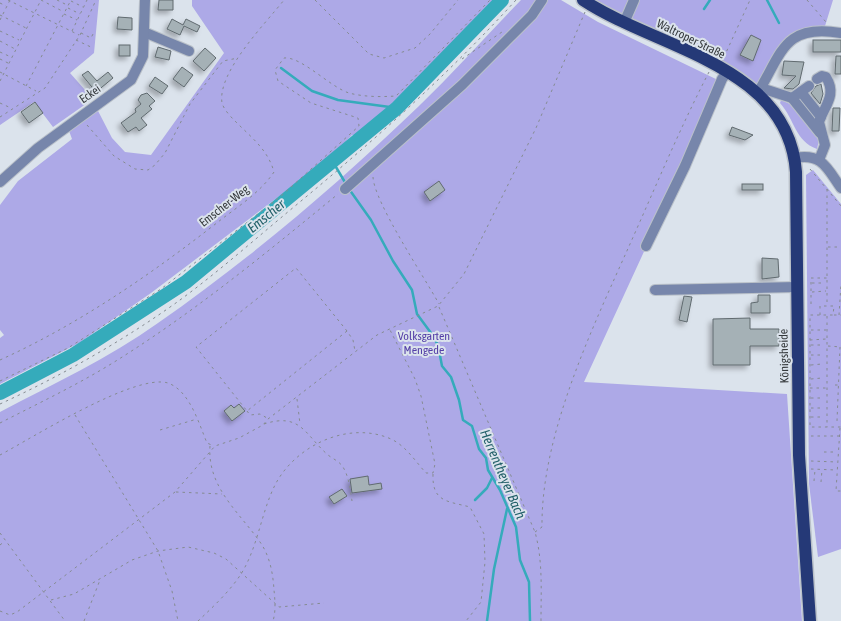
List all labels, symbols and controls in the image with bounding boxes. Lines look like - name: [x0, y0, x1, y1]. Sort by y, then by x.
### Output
- street label: Waltroper Straße: [654, 16, 728, 62]
- street label: Eckei: [77, 82, 103, 106]
- street label: Emscher-Weg: [196, 182, 252, 230]
- water label: Emscher: [244, 196, 289, 236]
- park label: Volksgarten Mengede: [398, 329, 450, 357]
- street label: Königsheide: [777, 329, 791, 383]
- water label: Herrentheyer Bach: [477, 427, 529, 521]

